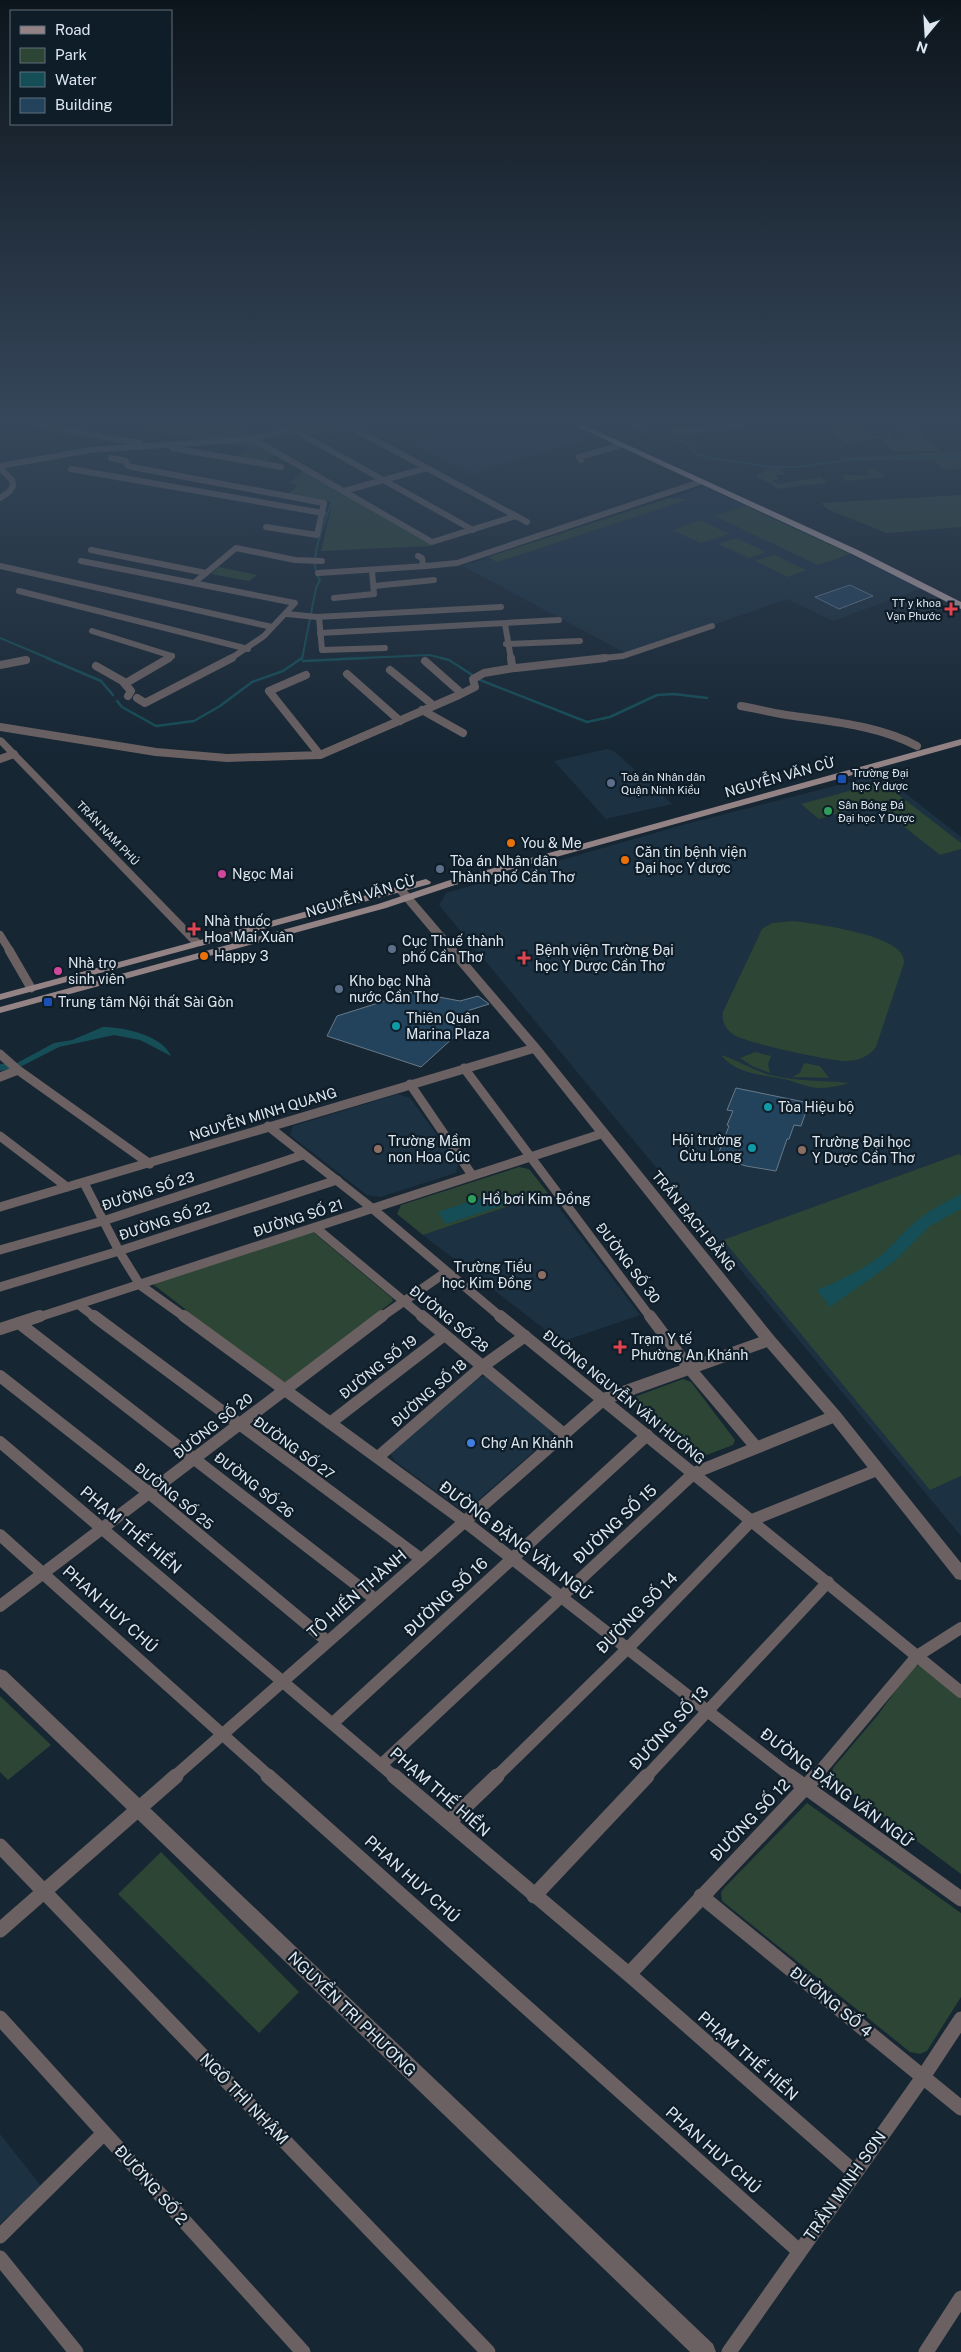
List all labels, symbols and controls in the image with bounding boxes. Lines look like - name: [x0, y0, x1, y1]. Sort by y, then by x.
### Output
- legend: [10, 10, 172, 125]
- north arrow: [901, 10, 951, 60]
- text: Road: [55, 21, 91, 38]
- text: N: [914, 38, 930, 57]
- text: Park: [55, 46, 87, 63]
- text: Water: [55, 71, 97, 88]
- text: Building: [55, 96, 113, 113]
- place label: TT y khoa Vạn Phước: [886, 597, 941, 622]
- marker: TT y khoa Vạn Phước: [945, 603, 957, 615]
- street label: NGUYỄN VĂN CỪ: [722, 751, 837, 800]
- place label: Trường Đại học Y dược: [852, 767, 908, 792]
- place label: Toà án Nhân dân Quận Ninh Kiều: [621, 771, 705, 796]
- marker: Trường Đại học Y dược: [836, 773, 848, 785]
- marker: Toà án Nhân dân Quận Ninh Kiều: [605, 777, 617, 789]
- street label: TRẦN NAM PHÚ: [74, 797, 143, 868]
- place label: Sân Bóng Đá Đại học Y Dược: [838, 799, 915, 824]
- marker: Sân Bóng Đá Đại học Y Dược: [822, 805, 834, 817]
- place label: You & Me: [521, 835, 582, 851]
- marker: You & Me: [505, 837, 517, 849]
- place label: Căn tin bệnh viện Đại học Y dược: [635, 844, 747, 876]
- place label: Tòa án Nhân dân Thành phố Cần Thơ: [450, 853, 575, 885]
- marker: Căn tin bệnh viện Đại học Y dược: [619, 854, 631, 866]
- marker: Tòa án Nhân dân Thành phố Cần Thơ: [434, 863, 446, 875]
- place label: Ngọc Mai: [232, 866, 293, 882]
- marker: Ngọc Mai: [216, 868, 228, 880]
- street label: NGUYỄN VĂN CỪ: [303, 869, 418, 920]
- place label: Nhà thuốc Hoa Mai Xuân: [204, 913, 294, 945]
- marker: Nhà thuốc Hoa Mai Xuân: [188, 923, 200, 935]
- place label: Cục Thuế thành phố Cần Thơ: [402, 933, 504, 965]
- place label: Bệnh viện Trường Đại học Y Dược Cần Thơ: [535, 942, 674, 974]
- marker: Cục Thuế thành phố Cần Thơ: [386, 943, 398, 955]
- place label: Happy 3: [214, 948, 269, 964]
- marker: Happy 3: [198, 950, 210, 962]
- marker: Bệnh viện Trường Đại học Y Dược Cần Thơ: [517, 951, 531, 965]
- place label: Nhà trọ sinh viên: [68, 955, 125, 987]
- marker: Nhà trọ sinh viên: [52, 965, 64, 977]
- place label: Kho bạc Nhà nước Cần Thơ: [349, 973, 439, 1005]
- marker: Kho bạc Nhà nước Cần Thơ: [333, 983, 345, 995]
- place label: Trung tâm Nội thất Sài Gòn: [58, 994, 234, 1010]
- marker: Trung tâm Nội thất Sài Gòn: [42, 996, 54, 1008]
- place label: Thiên Quân Marina Plaza: [406, 1010, 490, 1042]
- marker: Thiên Quân Marina Plaza: [390, 1020, 402, 1032]
- street label: NGUYỄN MINH QUANG: [187, 1081, 339, 1144]
- place label: Tòa Hiệu bộ: [778, 1099, 854, 1115]
- marker: Tòa Hiệu bộ: [762, 1101, 774, 1113]
- place label: Hội trường Cửu Long: [672, 1132, 742, 1164]
- place label: Trường Mầm non Hoa Cúc: [388, 1133, 471, 1165]
- place label: Trường Đại học Y Dược Cần Thơ: [812, 1134, 916, 1166]
- marker: Hội trường Cửu Long: [746, 1142, 758, 1154]
- marker: Trường Mầm non Hoa Cúc: [372, 1143, 384, 1155]
- marker: Trường Đại học Y Dược Cần Thơ: [796, 1144, 808, 1156]
- street label: ĐƯỜNG SỐ 23: [99, 1166, 197, 1214]
- street label: TRẦN BẠCH ĐẰNG: [649, 1166, 742, 1274]
- place label: Hồ bơi Kim Đồng: [482, 1191, 591, 1207]
- street label: ĐƯỜNG SỐ 21: [250, 1193, 345, 1240]
- marker: Hồ bơi Kim Đồng: [466, 1193, 478, 1205]
- street label: ĐƯỜNG SỐ 22: [116, 1196, 213, 1243]
- street label: ĐƯỜNG SỐ 30: [593, 1218, 666, 1306]
- place label: Trường Tiểu học Kim Đồng: [442, 1259, 532, 1291]
- marker: Trường Tiểu học Kim Đồng: [536, 1269, 548, 1281]
- street label: ĐƯỜNG SỐ 28: [406, 1280, 494, 1356]
- street label: ĐƯỜNG NGUYỄN VĂN HƯỞNG: [540, 1324, 710, 1467]
- street label: ĐƯỜNG SỐ 19: [334, 1329, 420, 1402]
- place label: Trạm Y tế Phường An Khánh: [631, 1331, 748, 1363]
- marker: Trạm Y tế Phường An Khánh: [613, 1340, 627, 1354]
- street label: ĐƯỜNG SỐ 18: [386, 1354, 470, 1430]
- street label: ĐƯỜNG SỐ 20: [168, 1388, 256, 1462]
- street label: ĐƯỜNG SỐ 27: [250, 1411, 339, 1483]
- place label: Chợ An Khánh: [481, 1435, 573, 1451]
- marker: Chợ An Khánh: [465, 1437, 477, 1449]
- street label: ĐƯỜNG SỐ 26: [211, 1447, 299, 1521]
- street label: ĐƯỜNG SỐ 25: [131, 1457, 218, 1533]
- street label: ĐƯỜNG ĐẶNG VĂN NGỮ: [436, 1476, 597, 1605]
- street label: ĐƯỜNG SỐ 15: [567, 1478, 661, 1568]
- street label: PHẠM THẾ HIỂN: [77, 1480, 187, 1578]
- street label: TÔ HIẾN THÀNH: [302, 1543, 410, 1642]
- street label: ĐƯỜNG SỐ 16: [398, 1551, 492, 1640]
- street label: PHAN HUY CHÚ: [59, 1561, 162, 1657]
- street label: ĐƯỜNG SỐ 14: [590, 1566, 682, 1658]
- street label: ĐƯỜNG SỐ 13: [623, 1680, 713, 1774]
- street label: ĐƯỜNG ĐẶNG VĂN NGỮ: [757, 1723, 918, 1852]
- street label: PHẠM THẾ HIỂN: [386, 1741, 496, 1841]
- street label: ĐƯỜNG SỐ 12: [704, 1773, 794, 1865]
- street label: PHAN HUY CHÚ: [361, 1831, 464, 1927]
- street label: NGUYỂN TRI PHƯƠNG: [284, 1946, 422, 2080]
- street label: ĐƯỜNG SỐ 4: [786, 1961, 878, 2041]
- street label: PHẠM THẾ HIỂN: [694, 2005, 804, 2105]
- street label: NGÔ THÌ NHẬM: [196, 2049, 293, 2149]
- street label: PHAN HUY CHÚ: [662, 2102, 765, 2198]
- street label: TRẦN MINH SƠN: [798, 2126, 890, 2245]
- street label: ĐƯỜNG SỐ 2: [110, 2139, 194, 2229]

